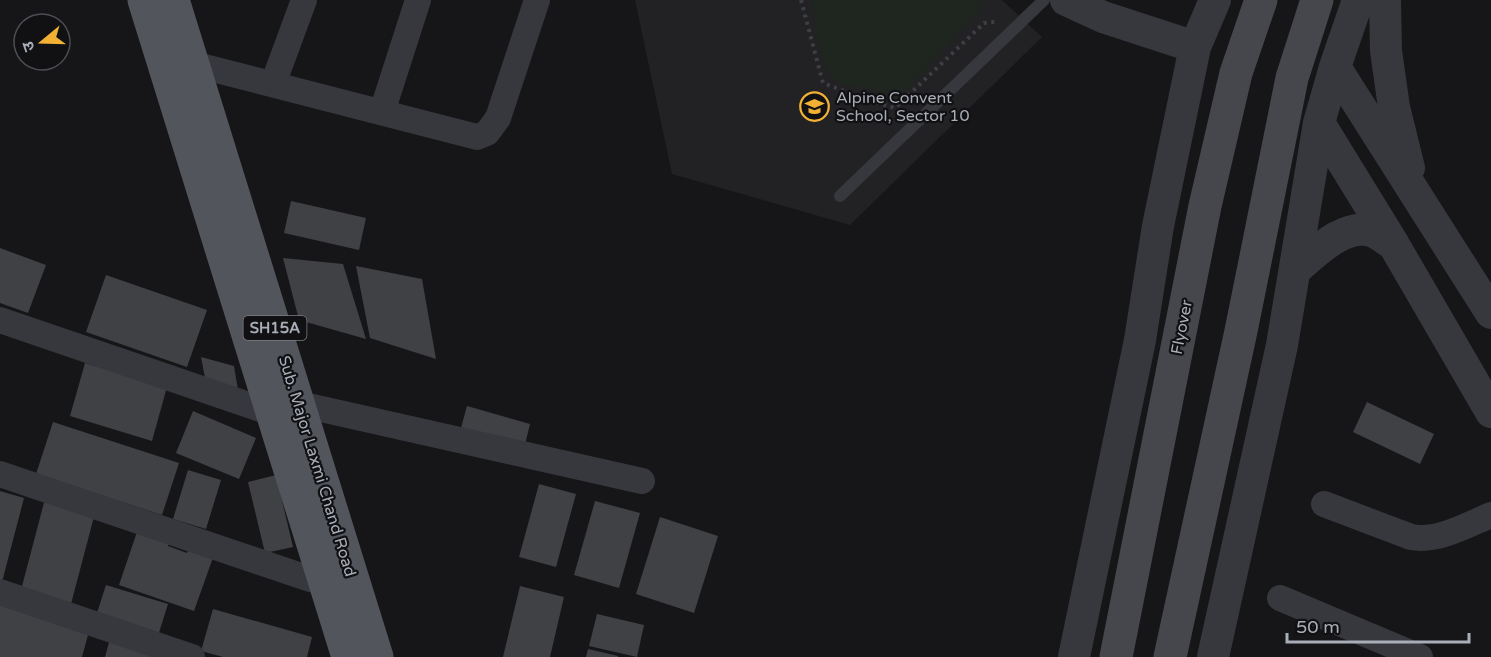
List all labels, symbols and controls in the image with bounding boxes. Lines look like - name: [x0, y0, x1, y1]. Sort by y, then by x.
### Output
- north arrow: [12, 12, 72, 72]
- text: उ: [18, 38, 40, 54]
- place label: Alpine Convent School, Sector 10: [836, 88, 969, 126]
- school or university icon: Alpine Convent School, Sector 10: [799, 90, 831, 122]
- street label: Flyover: [1167, 297, 1197, 356]
- road number: SH15A: [244, 316, 306, 340]
- street label: Sub. Major Laxmi Chand Road: [274, 353, 360, 579]
- scale bar: [1287, 606, 1468, 644]
- text: 50 m: [1296, 616, 1340, 638]

